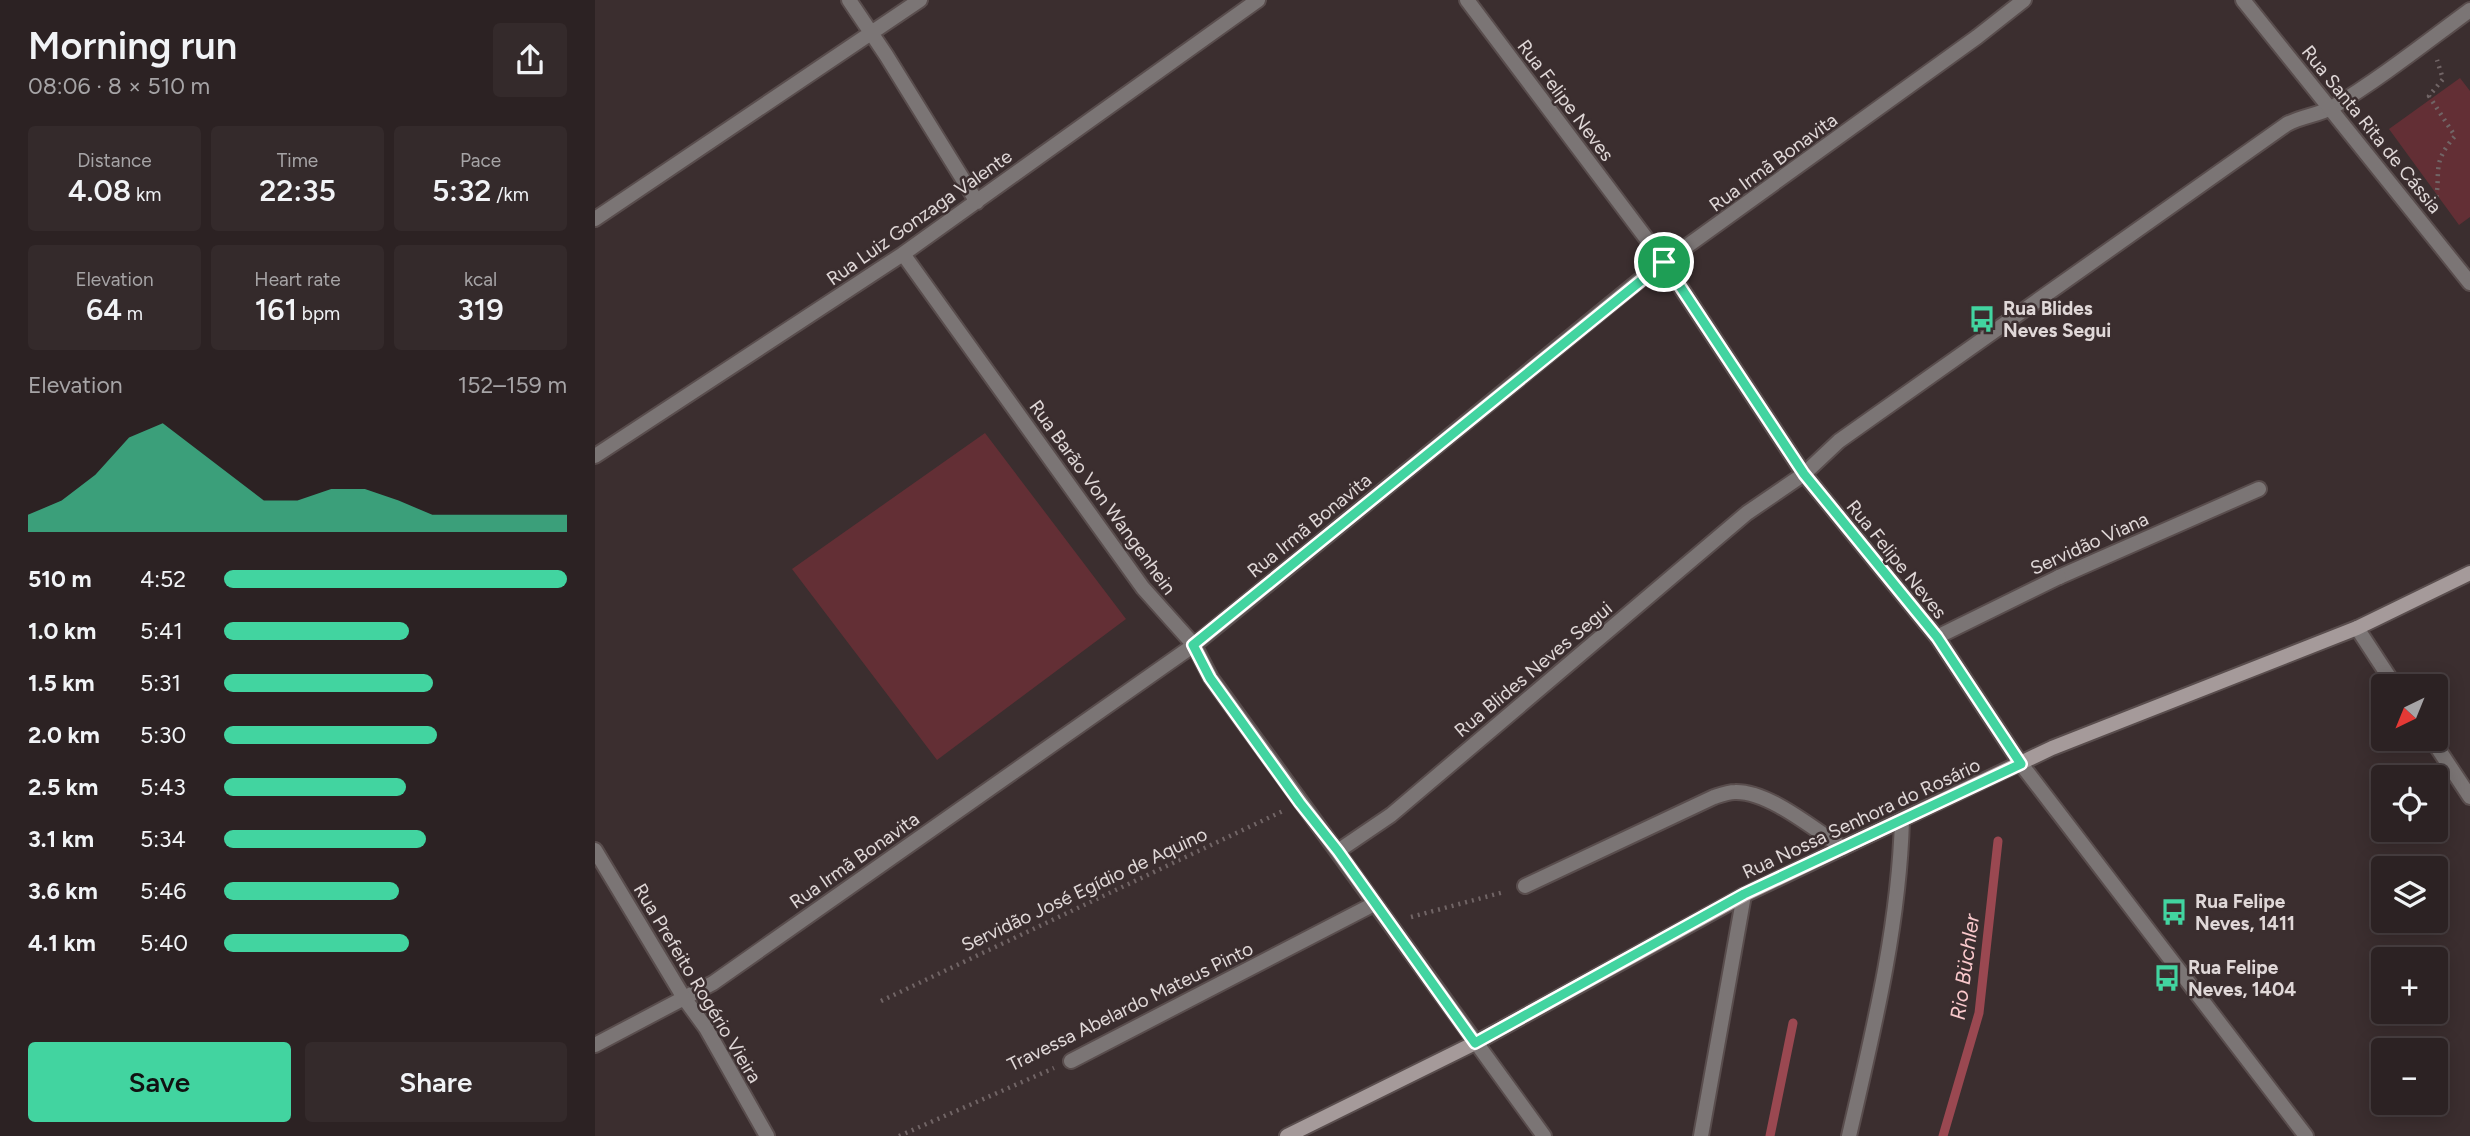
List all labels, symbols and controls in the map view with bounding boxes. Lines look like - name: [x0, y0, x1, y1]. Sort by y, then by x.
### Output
- text: Morning run: [28, 23, 237, 69]
- button: share: [493, 23, 567, 97]
- street label: Rua Felipe Neves: [1512, 35, 1619, 166]
- street label: Rua Santa Rita de Cássia: [2297, 41, 2446, 218]
- text: 08:06 · 8 × 510 m: [28, 72, 210, 100]
- street label: Rua Irmã Bonavita: [1705, 108, 1842, 217]
- street label: Rua Luiz Gonzaga Valente: [822, 145, 1016, 290]
- text: Distance: [77, 149, 152, 172]
- text: Time: [277, 149, 318, 172]
- text: Pace: [460, 149, 501, 172]
- text: 4.08: [68, 172, 131, 209]
- text: 22:35: [259, 172, 336, 209]
- text: 5:32: [432, 172, 492, 209]
- text: km: [131, 183, 161, 206]
- text: /km: [492, 183, 529, 206]
- pin: [1634, 232, 1694, 292]
- icon: arrive: [1645, 243, 1683, 281]
- text: Elevation: [75, 268, 154, 291]
- text: Heart rate: [254, 268, 341, 291]
- text: kcal: [464, 268, 497, 291]
- text: 64: [86, 291, 122, 328]
- text: 161: [255, 291, 297, 328]
- text: 319: [457, 291, 504, 328]
- place label: Rua Blides Neves Segui: [2003, 297, 2111, 342]
- text: m: [122, 302, 143, 325]
- text: bpm: [297, 302, 340, 325]
- bus stop icon: Rua Blides Neves Segui: [1967, 304, 1997, 334]
- text: Elevation: [28, 371, 123, 399]
- text: 152–159 m: [458, 371, 567, 399]
- street label: Rua Barão Von Wangenhein: [1024, 396, 1181, 599]
- street label: Rua Irmã Bonavita: [1243, 468, 1376, 582]
- street label: Rua Felipe Neves: [1842, 495, 1952, 623]
- street label: Servidão Viana: [2027, 507, 2152, 580]
- text: 510 m: [28, 565, 92, 593]
- text: 4:52: [140, 565, 186, 593]
- street label: Rua Blides Neves Segui: [1450, 597, 1617, 742]
- text: 1.0 km: [28, 617, 96, 645]
- text: 5:41: [140, 617, 183, 645]
- text: 1.5 km: [28, 669, 95, 697]
- text: 5:31: [140, 669, 181, 697]
- north arrow: [2371, 674, 2448, 751]
- map controls: [2371, 674, 2448, 1115]
- text: 2.0 km: [28, 721, 100, 749]
- text: 5:30: [140, 721, 186, 749]
- street label: Rua Nossa Senhora do Rosário: [1739, 753, 1984, 884]
- button: locate: [2371, 765, 2448, 842]
- text: 2.5 km: [28, 773, 98, 801]
- text: 5:43: [140, 773, 186, 801]
- street label: Rua Irmã Bonavita: [785, 807, 923, 914]
- street label: Servidão José Egídio de Aquino: [958, 822, 1211, 957]
- text: 3.1 km: [28, 825, 94, 853]
- text: 5:34: [140, 825, 186, 853]
- button: layers: [2371, 856, 2448, 933]
- text: 3.6 km: [28, 877, 98, 905]
- text: 5:46: [140, 877, 186, 905]
- street label: Rua Prefeito Rogério Vieira: [629, 879, 766, 1087]
- place label: Rua Felipe Neves, 1411: [2195, 890, 2295, 935]
- bus stop icon: Rua Felipe Neves, 1411: [2159, 897, 2189, 927]
- water label: Rio Büchler: [1945, 912, 1984, 1021]
- text: 4.1 km: [28, 929, 96, 957]
- text: 5:40: [140, 929, 188, 957]
- street label: Travessa Abelardo Mateus Pinto: [1003, 937, 1257, 1076]
- button: +: [2371, 947, 2448, 1024]
- place label: Rua Felipe Neves, 1404: [2188, 956, 2296, 1001]
- bus stop icon: Rua Felipe Neves, 1404: [2152, 963, 2182, 993]
- button: −: [2371, 1038, 2448, 1115]
- button: Save: [28, 1042, 291, 1122]
- button: Share: [305, 1042, 567, 1122]

